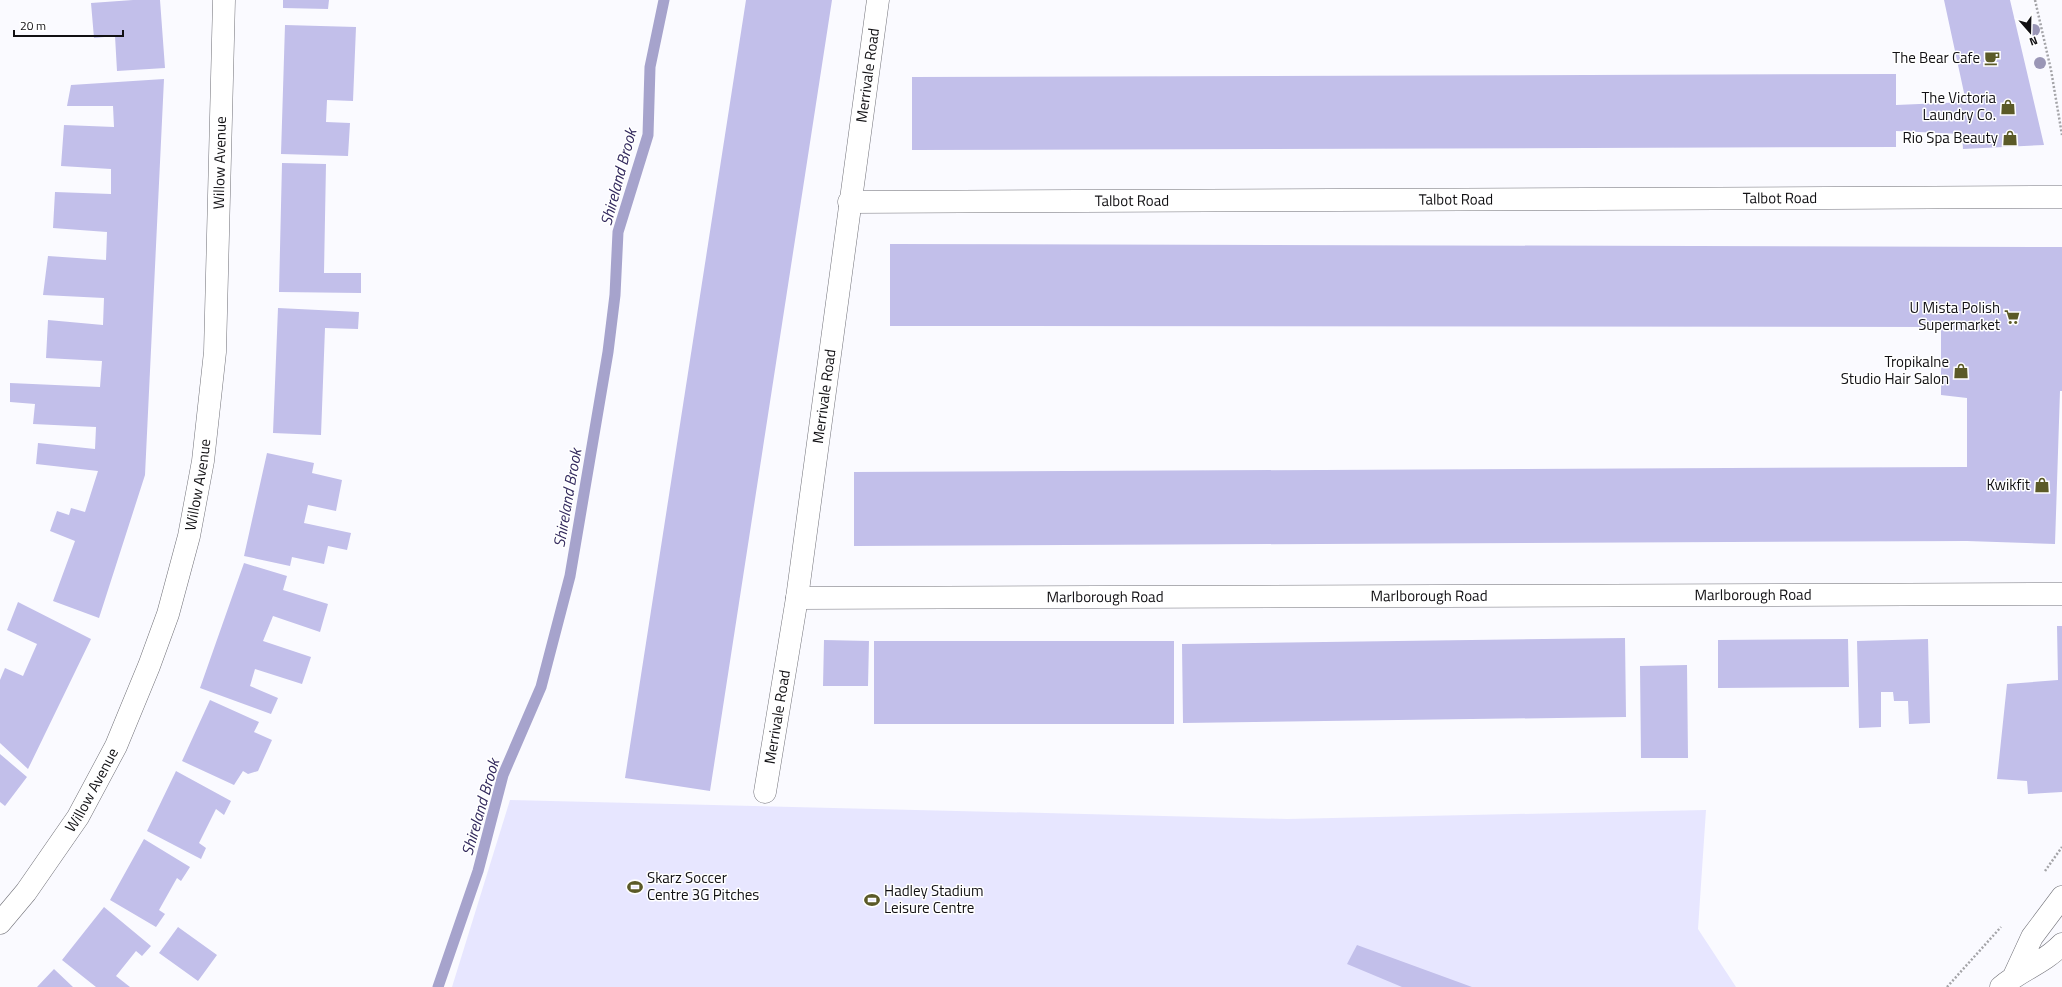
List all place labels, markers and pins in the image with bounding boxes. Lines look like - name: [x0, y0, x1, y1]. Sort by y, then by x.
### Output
- place label: The Bear Cafe: [1892, 46, 1980, 69]
- cafe icon: The Bear Cafe: [1983, 49, 2001, 67]
- place label: The Victoria Laundry Co.: [1921, 86, 1996, 126]
- shop icon: The Victoria Laundry Co.: [1999, 98, 2017, 116]
- place label: Rio Spa Beauty: [1903, 126, 1998, 149]
- shop icon: Rio Spa Beauty: [2001, 129, 2019, 147]
- place label: U Mista Polish Supermarket: [1910, 296, 2001, 336]
- supermarket icon: U Mista Polish Supermarket: [2003, 308, 2021, 326]
- place label: Tropikalne Studio Hair Salon: [1841, 350, 1949, 390]
- shop icon: Tropikalne Studio Hair Salon: [1952, 362, 1970, 380]
- place label: Kwikfit: [1986, 473, 2031, 496]
- shop icon: Kwikfit: [2033, 476, 2051, 494]
- place label: Skarz Soccer Centre 3G Pitches: [647, 866, 759, 906]
- sports icon: Skarz Soccer Centre 3G Pitches: [626, 878, 644, 896]
- place label: Hadley Stadium Leisure Centre: [884, 879, 984, 919]
- sports icon: Hadley Stadium Leisure Centre: [863, 891, 881, 909]

